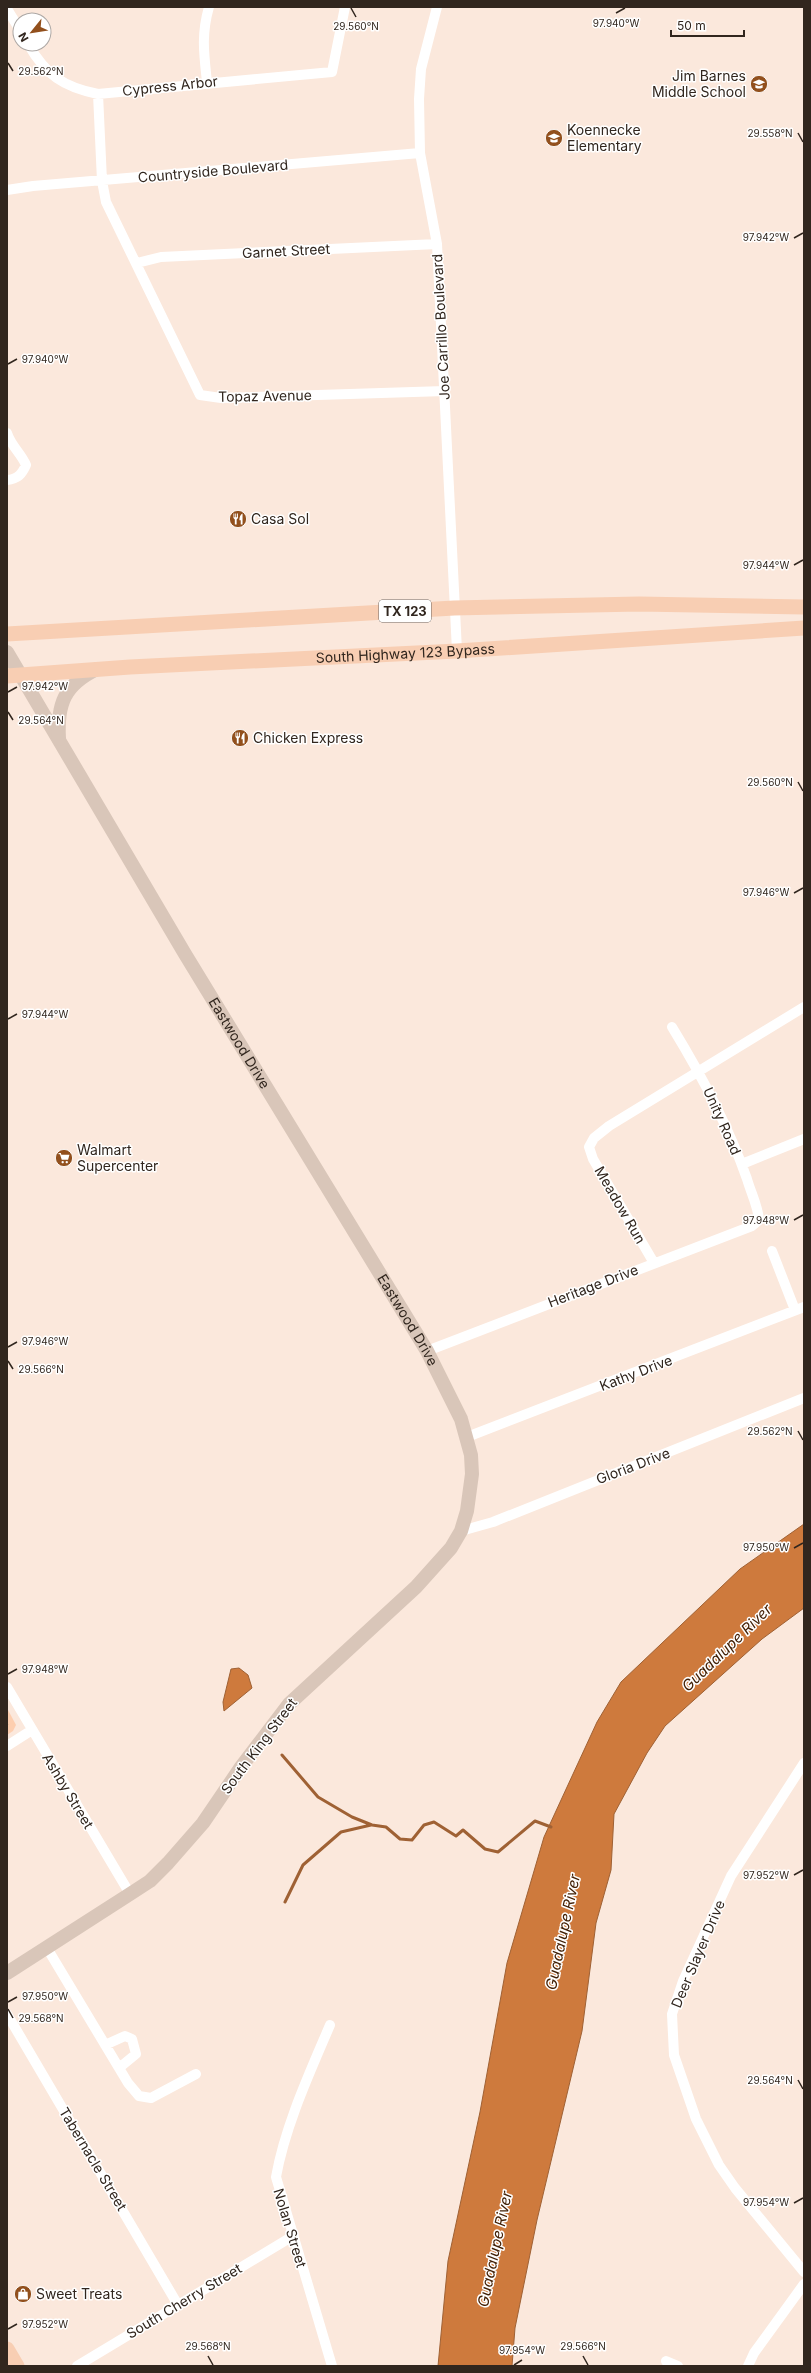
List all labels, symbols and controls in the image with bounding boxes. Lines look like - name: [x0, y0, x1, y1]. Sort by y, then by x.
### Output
- north arrow: [12, 12, 52, 52]
- scale bar: [671, 12, 744, 38]
- text: 97.940°W: [593, 17, 639, 29]
- text: 50 m: [677, 18, 706, 33]
- text: 29.560°N: [333, 20, 379, 32]
- text: N: [15, 30, 31, 44]
- text: 29.562°N: [18, 65, 64, 77]
- place label: Jim Barnes Middle School: [652, 67, 746, 100]
- street label: Cypress Arbor: [121, 72, 219, 99]
- school or university icon: Jim Barnes Middle School: [749, 74, 769, 94]
- place label: Koennecke Elementary: [567, 121, 642, 154]
- text: 29.558°N: [747, 127, 793, 139]
- school or university icon: Koennecke Elementary: [544, 128, 564, 148]
- street label: Countryside Boulevard: [137, 155, 289, 186]
- text: 97.942°W: [743, 231, 789, 243]
- street label: Garnet Street: [241, 240, 331, 261]
- street label: Joe Carrillo Boulevard: [428, 253, 453, 401]
- text: 97.940°W: [22, 353, 68, 365]
- street label: Topaz Avenue: [218, 386, 312, 405]
- restaurant icon: Casa Sol: [228, 509, 248, 529]
- place label: Casa Sol: [251, 510, 309, 527]
- text: 97.944°W: [743, 559, 789, 571]
- road number: TX 123: [379, 600, 431, 622]
- street label: South Highway 123 Bypass: [315, 640, 495, 666]
- text: 97.942°W: [22, 680, 68, 692]
- text: 29.564°N: [18, 714, 64, 726]
- restaurant icon: Chicken Express: [230, 728, 250, 748]
- place label: Chicken Express: [253, 729, 363, 746]
- text: 29.560°N: [747, 776, 793, 788]
- text: 97.946°W: [743, 886, 789, 898]
- street label: Eastwood Drive: [206, 994, 274, 1092]
- text: 97.944°W: [22, 1008, 68, 1020]
- street label: Unity Road: [700, 1084, 745, 1157]
- place label: Walmart Supercenter: [77, 1141, 158, 1174]
- supermarket icon: Walmart Supercenter: [54, 1148, 74, 1168]
- street label: Meadow Run: [591, 1163, 649, 1246]
- text: 97.948°W: [743, 1214, 789, 1226]
- street label: Heritage Drive: [545, 1261, 640, 1311]
- street label: Eastwood Drive: [374, 1271, 442, 1368]
- text: 97.946°W: [22, 1335, 68, 1347]
- street label: Kathy Drive: [597, 1351, 675, 1394]
- text: 29.566°N: [18, 1363, 64, 1375]
- text: 29.562°N: [747, 1425, 793, 1437]
- street label: Gloria Drive: [594, 1444, 672, 1487]
- text: 97.950°W: [743, 1541, 789, 1553]
- water label: Guadalupe River: [678, 1600, 776, 1695]
- text: 97.948°W: [22, 1663, 68, 1675]
- street label: South King Street: [217, 1694, 300, 1797]
- street label: Ashby Street: [39, 1750, 98, 1832]
- text: 97.952°W: [743, 1869, 789, 1881]
- water label: Guadalupe River: [541, 1872, 584, 1992]
- street label: Deer Slayer Drive: [667, 1897, 728, 2010]
- text: 97.950°W: [22, 1990, 68, 2002]
- text: 29.568°N: [18, 2012, 64, 2024]
- text: 29.564°N: [747, 2074, 793, 2086]
- street label: Tabernacle Street: [56, 2104, 131, 2214]
- street label: Nolan Street: [270, 2186, 311, 2270]
- water label: Guadalupe River: [473, 2189, 516, 2309]
- text: 97.954°W: [743, 2196, 789, 2208]
- street label: South Cherry Street: [123, 2259, 245, 2342]
- shop icon: Sweet Treats: [13, 2284, 33, 2304]
- place label: Sweet Treats: [36, 2285, 122, 2302]
- text: 97.952°W: [22, 2318, 68, 2330]
- text: 29.568°N: [185, 2340, 231, 2352]
- text: 29.566°N: [560, 2340, 606, 2352]
- text: 97.954°W: [499, 2344, 545, 2356]

